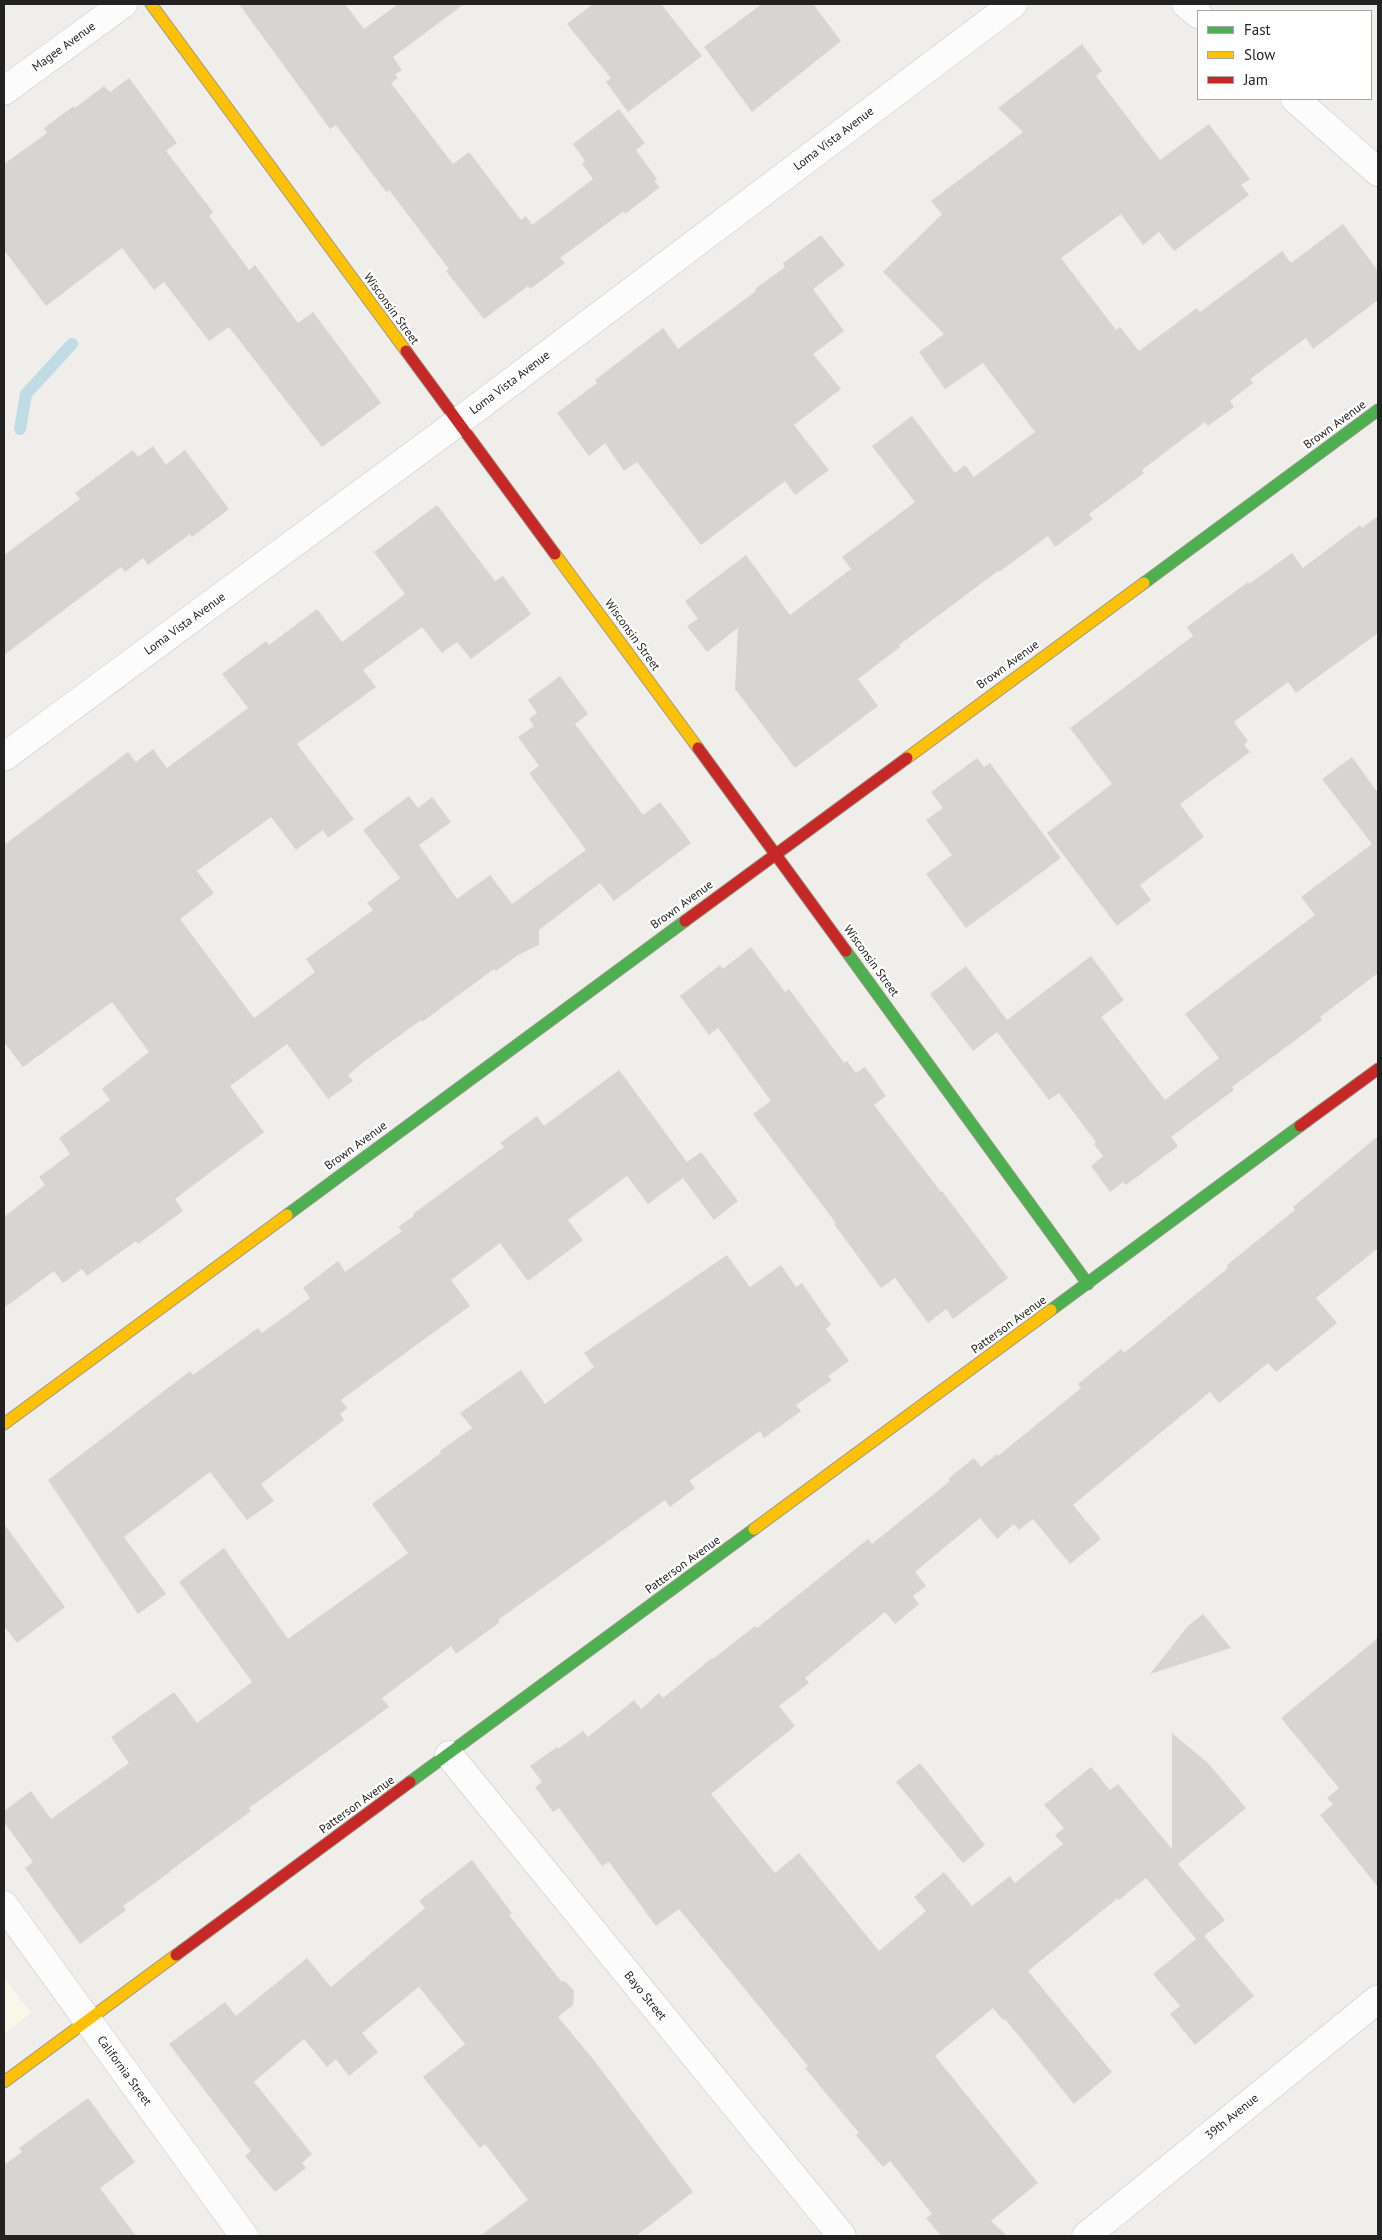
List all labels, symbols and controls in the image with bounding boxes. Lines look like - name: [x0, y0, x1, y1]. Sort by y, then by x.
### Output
- legend: [1197, 10, 1372, 100]
- street label: Magee Avenue: [30, 19, 98, 75]
- text: Fast: [1244, 20, 1271, 39]
- text: Slow: [1244, 45, 1275, 64]
- text: Jam: [1244, 70, 1268, 89]
- street label: Loma Vista Avenue: [791, 104, 877, 174]
- street label: Wisconsin Street: [360, 270, 422, 348]
- street label: Loma Vista Avenue: [467, 348, 553, 418]
- street label: Brown Avenue: [1301, 398, 1369, 452]
- street label: Loma Vista Avenue: [142, 590, 228, 658]
- street label: Wisconsin Street: [601, 596, 663, 674]
- street label: Brown Avenue: [974, 638, 1042, 692]
- street label: Brown Avenue: [648, 878, 716, 932]
- street label: Wisconsin Street: [840, 922, 902, 1000]
- street label: Brown Avenue: [322, 1119, 390, 1173]
- street label: Patterson Avenue: [969, 1293, 1049, 1357]
- street label: Patterson Avenue: [643, 1533, 723, 1597]
- street label: Patterson Avenue: [317, 1773, 397, 1837]
- street label: Bayo Street: [621, 1969, 669, 2023]
- street label: California Street: [94, 2033, 154, 2109]
- street label: 39th Avenue: [1202, 2091, 1262, 2143]

